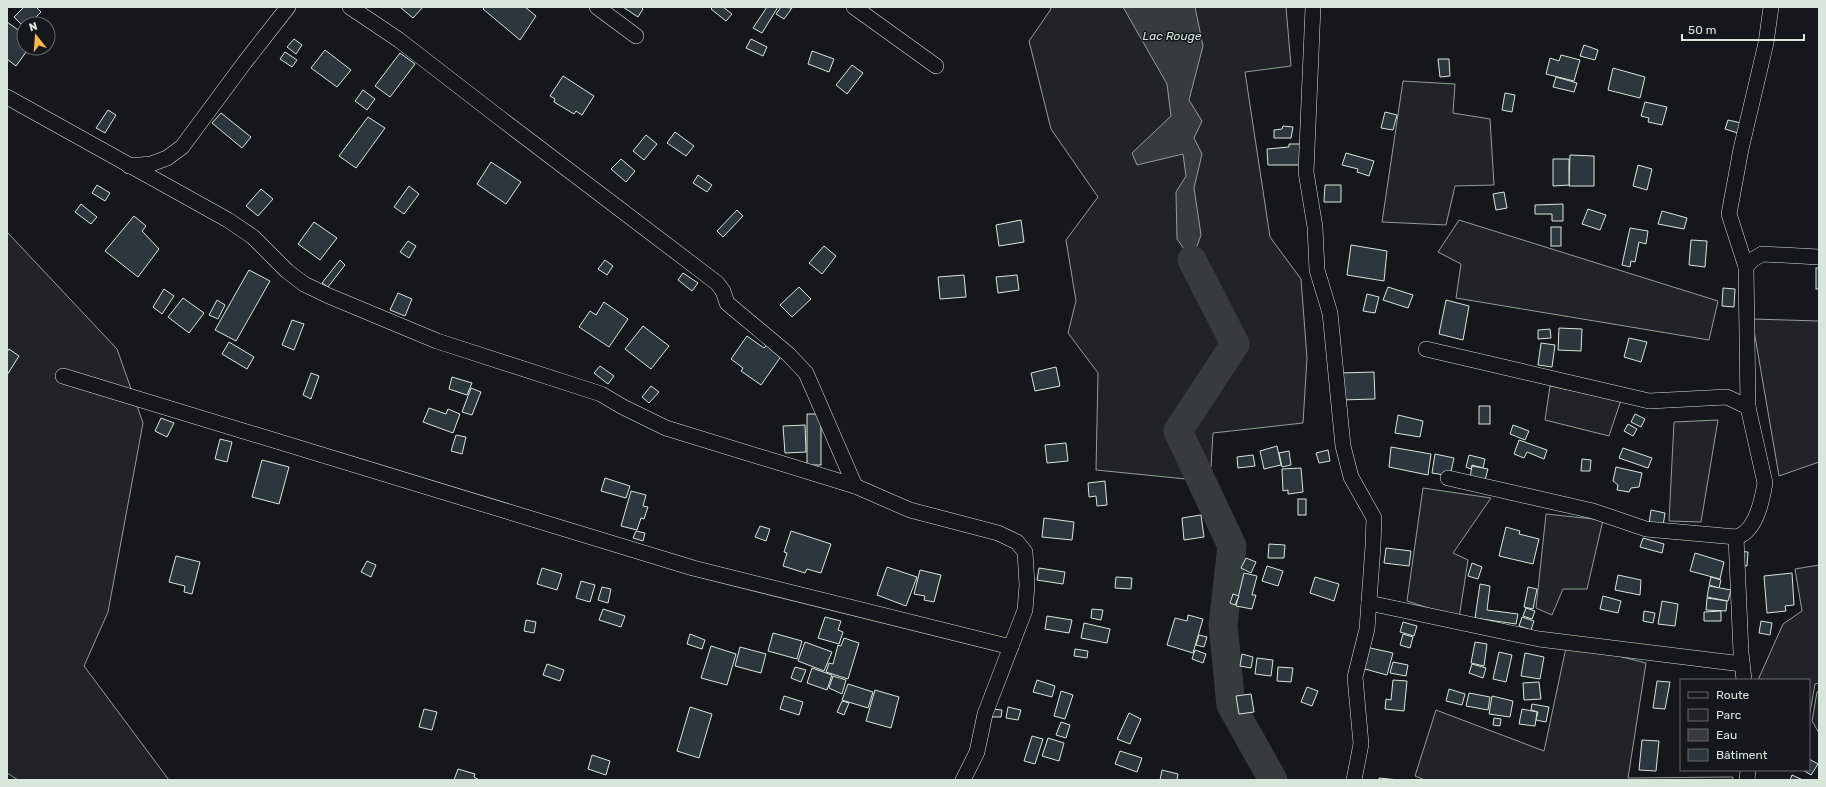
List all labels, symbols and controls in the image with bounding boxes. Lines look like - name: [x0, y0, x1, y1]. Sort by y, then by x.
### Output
- north arrow: [16, 16, 56, 56]
- scale bar: [1682, 16, 1804, 42]
- text: N: [28, 20, 39, 34]
- text: 50 m: [1688, 23, 1716, 37]
- water label: Lac Rouge: [1142, 29, 1202, 43]
- legend: [1680, 679, 1810, 771]
- text: Route: [1716, 688, 1750, 702]
- text: Parc: [1716, 708, 1742, 722]
- text: Eau: [1716, 728, 1737, 742]
- text: Bâtiment: [1716, 748, 1768, 762]

